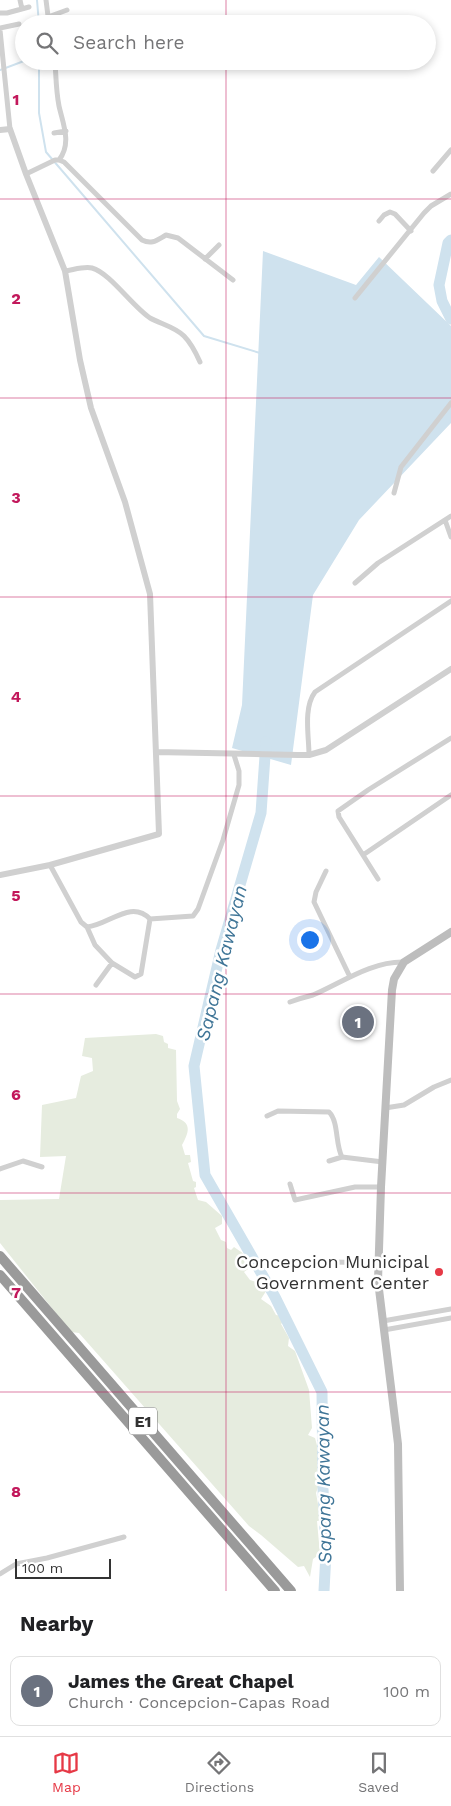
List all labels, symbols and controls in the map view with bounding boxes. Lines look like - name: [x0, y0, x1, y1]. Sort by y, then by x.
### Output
- search box: [15, 15, 436, 70]
- icon: search: [33, 29, 61, 57]
- text: Search here: [73, 31, 184, 54]
- text: 1: [13, 90, 19, 109]
- text: 2: [11, 289, 21, 308]
- text: 3: [11, 488, 21, 507]
- text: 4: [11, 687, 21, 706]
- water label: Sapang Kawayan: [191, 883, 252, 1043]
- text: 5: [11, 886, 21, 905]
- your location: [297, 927, 323, 953]
- pin: 1: [342, 1003, 374, 1041]
- text: 6: [11, 1085, 21, 1104]
- place label: Concepcion Municipal Government Center: [236, 1251, 429, 1293]
- marker: Concepcion Municipal Government Center: [433, 1266, 445, 1278]
- text: 7: [11, 1283, 21, 1302]
- water label: Sapang Kawayan: [311, 1404, 336, 1564]
- road number: E1: [129, 1408, 157, 1434]
- text: 8: [11, 1482, 21, 1501]
- scale bar: [15, 1556, 111, 1579]
- text: 100 m: [22, 1560, 63, 1576]
- text: Nearby: [20, 1611, 93, 1636]
- text: James the Great Chapel: [68, 1670, 294, 1693]
- text: 1: [34, 1682, 40, 1701]
- text: 100 m: [383, 1682, 430, 1701]
- text: Church · Concepcion-Capas Road: [68, 1693, 330, 1712]
- tab: Map: [52, 1749, 81, 1795]
- tab: Directions: [185, 1749, 254, 1795]
- tab: Saved: [358, 1749, 399, 1795]

